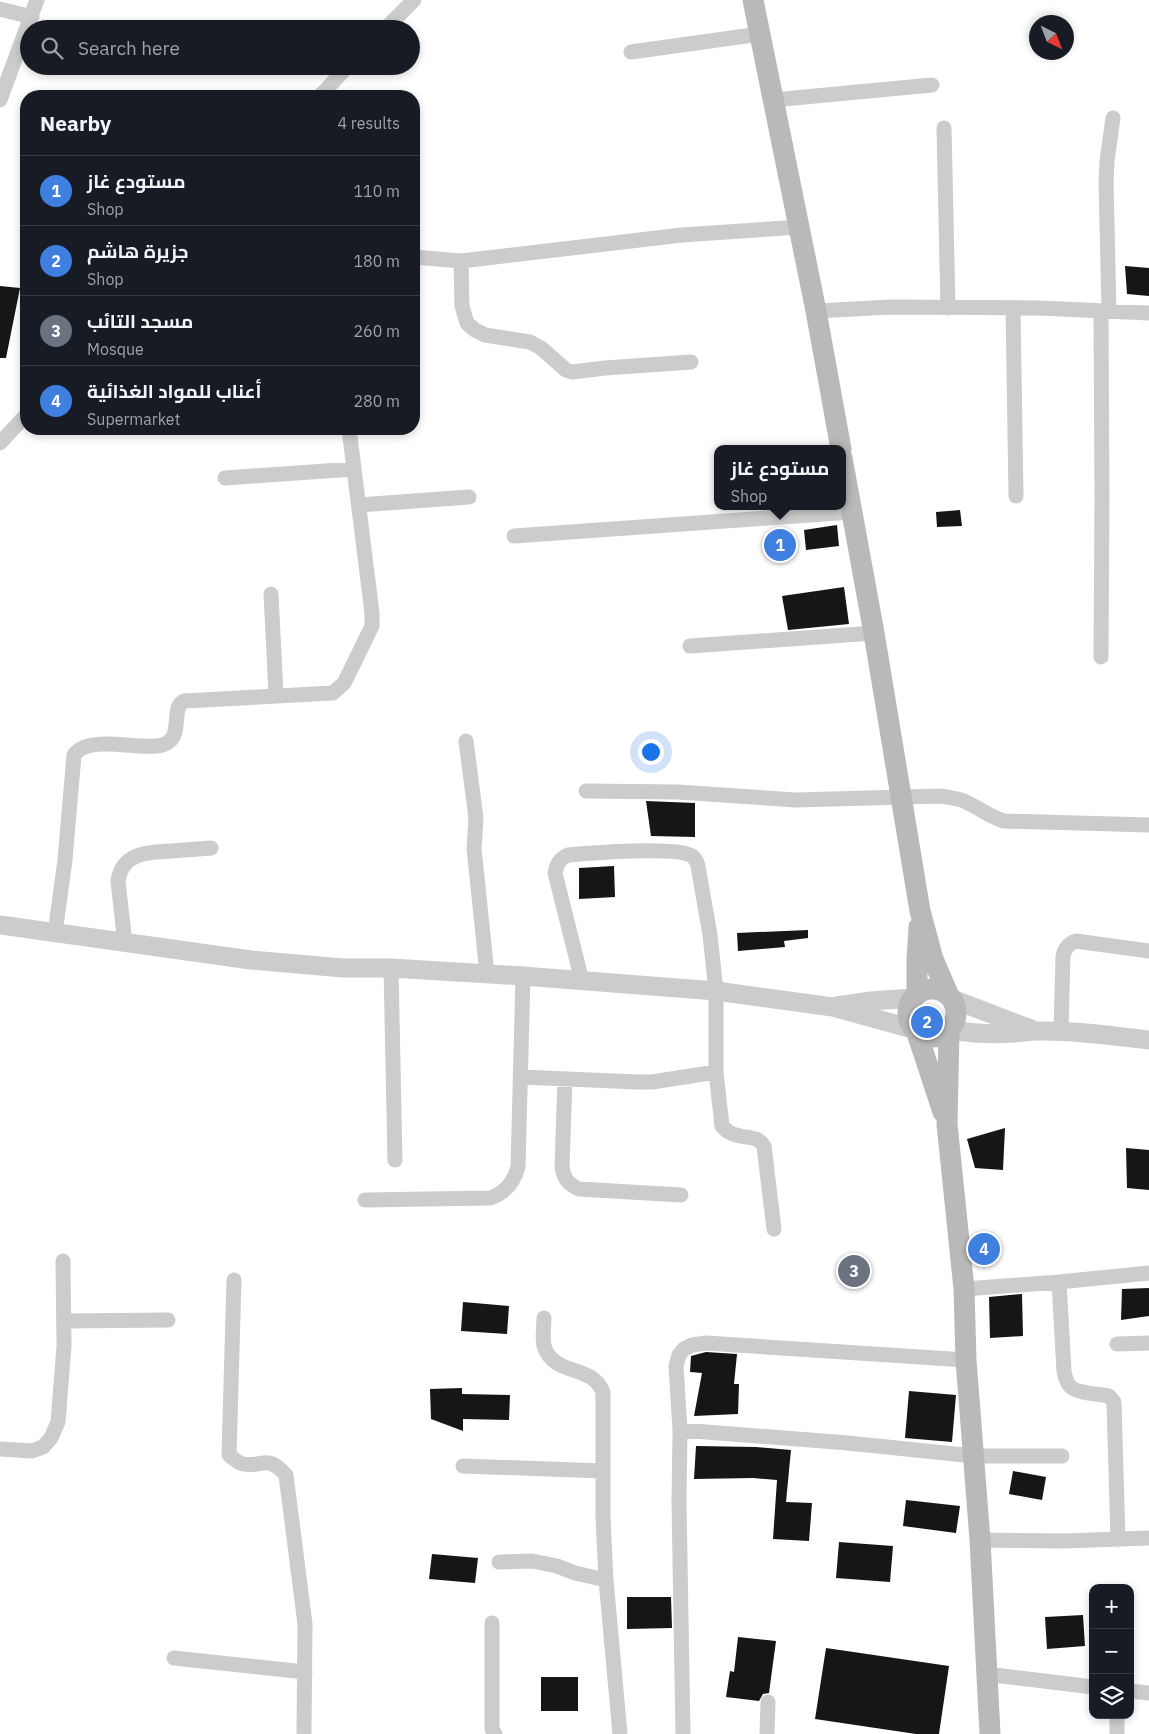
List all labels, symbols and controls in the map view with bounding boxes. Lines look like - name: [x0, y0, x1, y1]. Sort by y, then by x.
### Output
- north arrow: [1029, 15, 1074, 60]
- search box: [20, 20, 420, 75]
- icon: search: [38, 34, 66, 62]
- text: Search here: [78, 36, 180, 60]
- text: Nearby: [40, 109, 111, 137]
- text: 4 results: [337, 113, 400, 133]
- text: مستودع غاز: [87, 169, 185, 193]
- text: 1: [51, 181, 61, 201]
- text: 110 m: [353, 181, 400, 201]
- text: Shop: [87, 199, 124, 219]
- text: جزيرة هاشم: [87, 239, 189, 263]
- text: 2: [51, 251, 61, 271]
- text: 180 m: [353, 251, 400, 271]
- text: Shop: [87, 269, 124, 289]
- text: مسجد التائب: [87, 309, 193, 333]
- text: 3: [51, 321, 61, 341]
- text: 260 m: [353, 321, 400, 341]
- text: Mosque: [87, 339, 144, 359]
- text: أعناب للمواد الغذائية: [87, 379, 262, 403]
- text: 4: [51, 391, 61, 411]
- text: 280 m: [353, 391, 400, 411]
- text: Supermarket: [87, 409, 180, 429]
- popup: [714, 445, 846, 510]
- text: مستودع غاز: [731, 456, 829, 480]
- text: Shop: [731, 486, 767, 506]
- pin: 1: [764, 526, 796, 564]
- your location: [638, 739, 664, 765]
- pin: 2: [911, 1003, 943, 1041]
- pin: 4: [968, 1230, 1000, 1268]
- pin: 3: [838, 1252, 870, 1290]
- map controls: [1089, 1584, 1134, 1719]
- button: +: [1089, 1584, 1134, 1629]
- button: −: [1089, 1629, 1134, 1674]
- button: layers: [1089, 1674, 1134, 1719]

